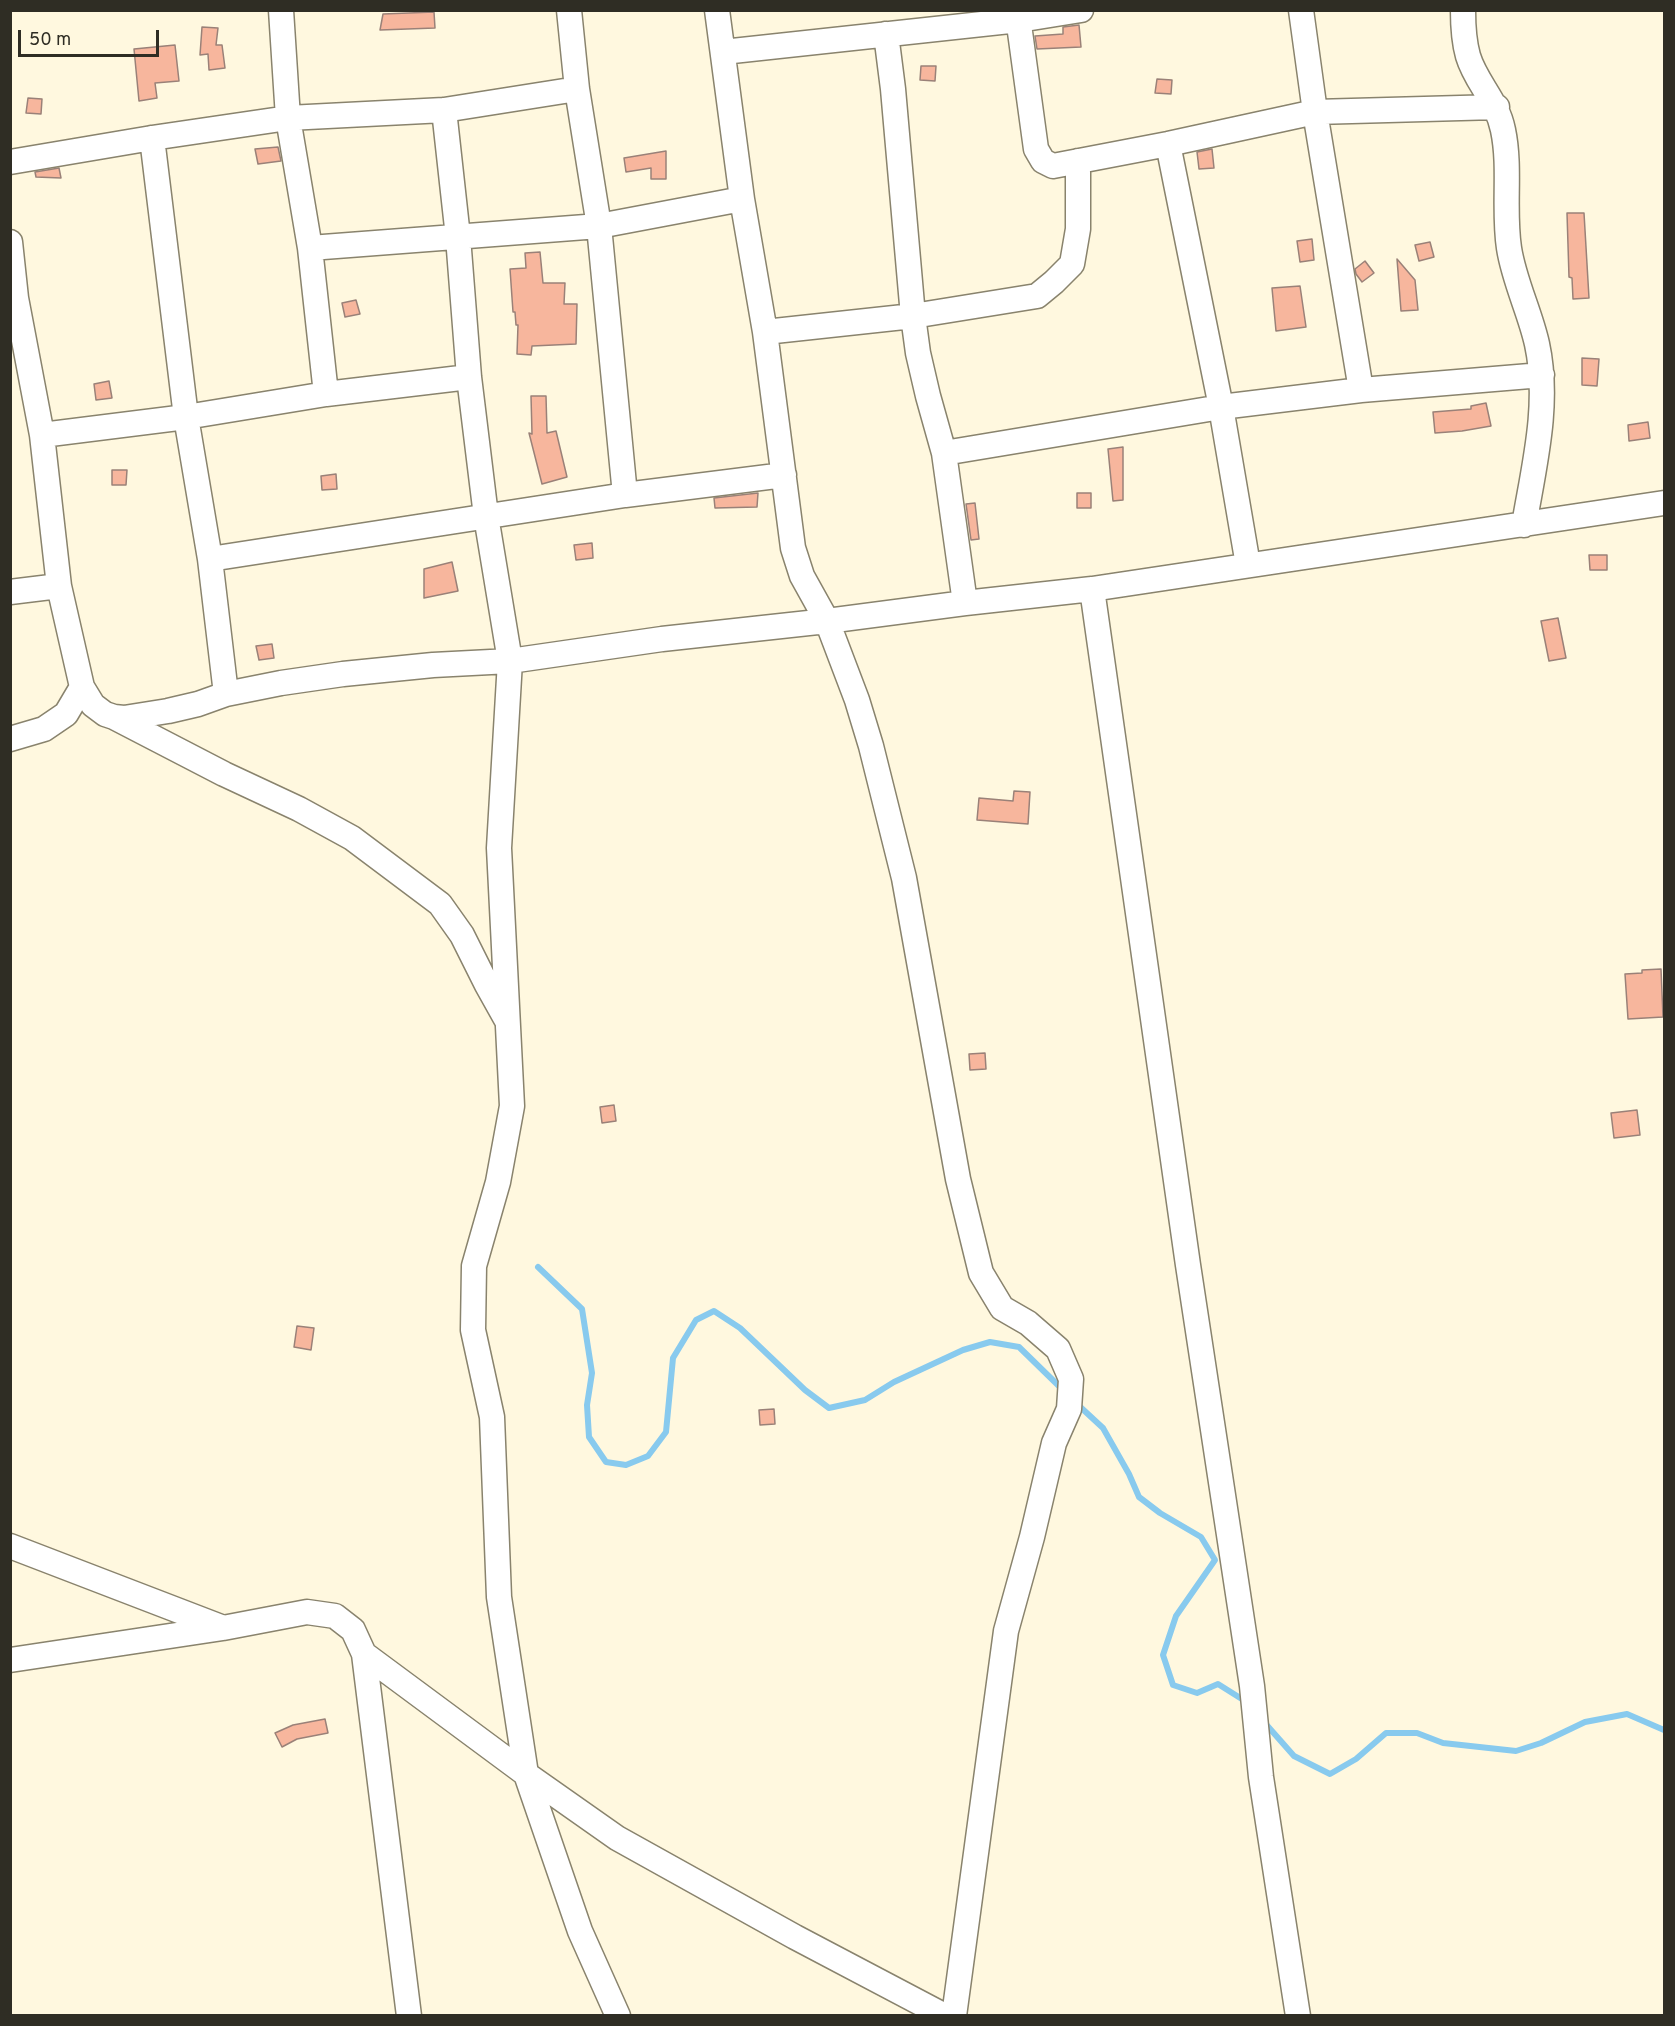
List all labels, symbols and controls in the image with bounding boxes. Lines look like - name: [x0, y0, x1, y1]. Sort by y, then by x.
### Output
- scale bar: [21, 18, 162, 56]
- text: 50 m: [29, 29, 71, 52]

